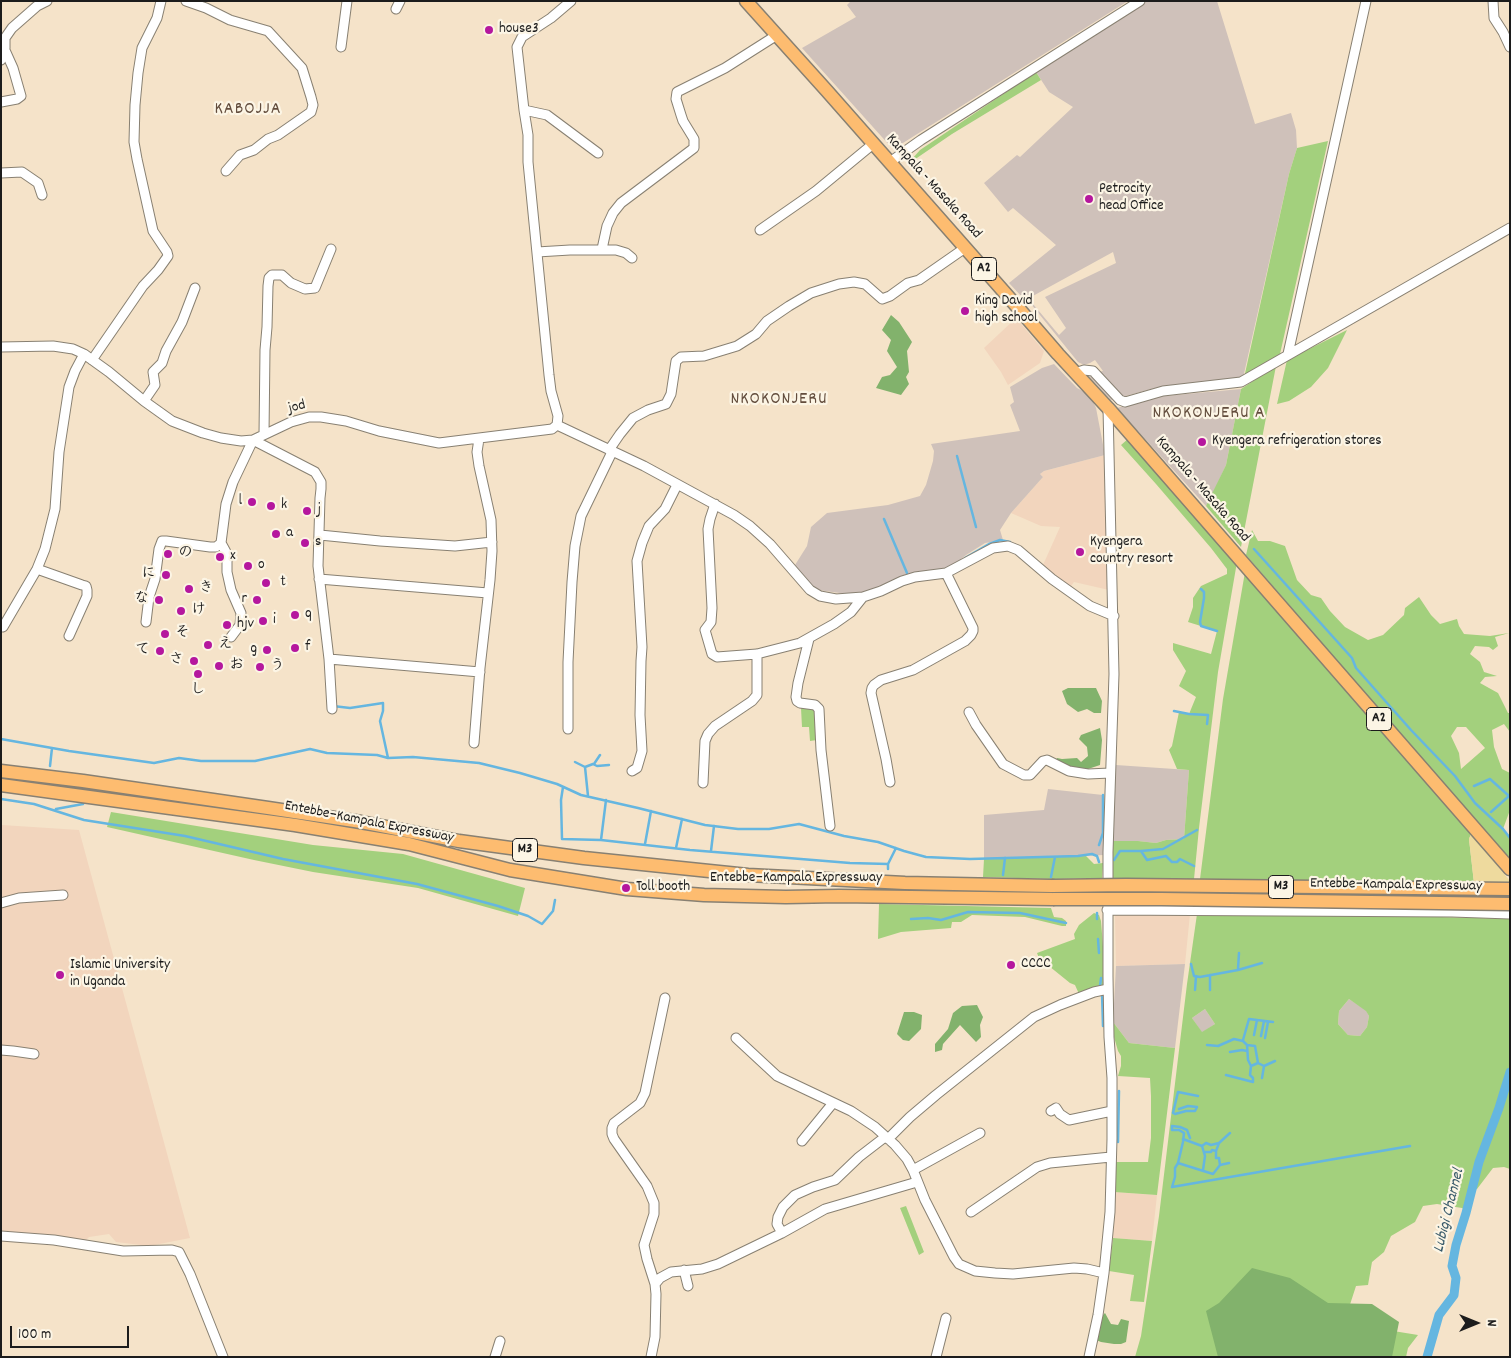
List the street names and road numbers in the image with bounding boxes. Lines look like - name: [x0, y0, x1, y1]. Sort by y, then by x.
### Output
- street label: Kampala - Masaka Road: [881, 131, 985, 243]
- road number: A2: [972, 258, 996, 280]
- street label: jod: [286, 397, 308, 419]
- street label: Kampala - Masaka Road: [1151, 433, 1253, 547]
- road number: A2: [1366, 708, 1392, 731]
- street label: Entebbe–Kampala Expressway: [283, 798, 455, 848]
- road number: M3: [512, 838, 538, 862]
- street label: Entebbe–Kampala Expressway: [710, 870, 882, 888]
- road number: M3: [1268, 876, 1294, 899]
- street label: Entebbe–Kampala Expressway: [1310, 876, 1482, 896]

